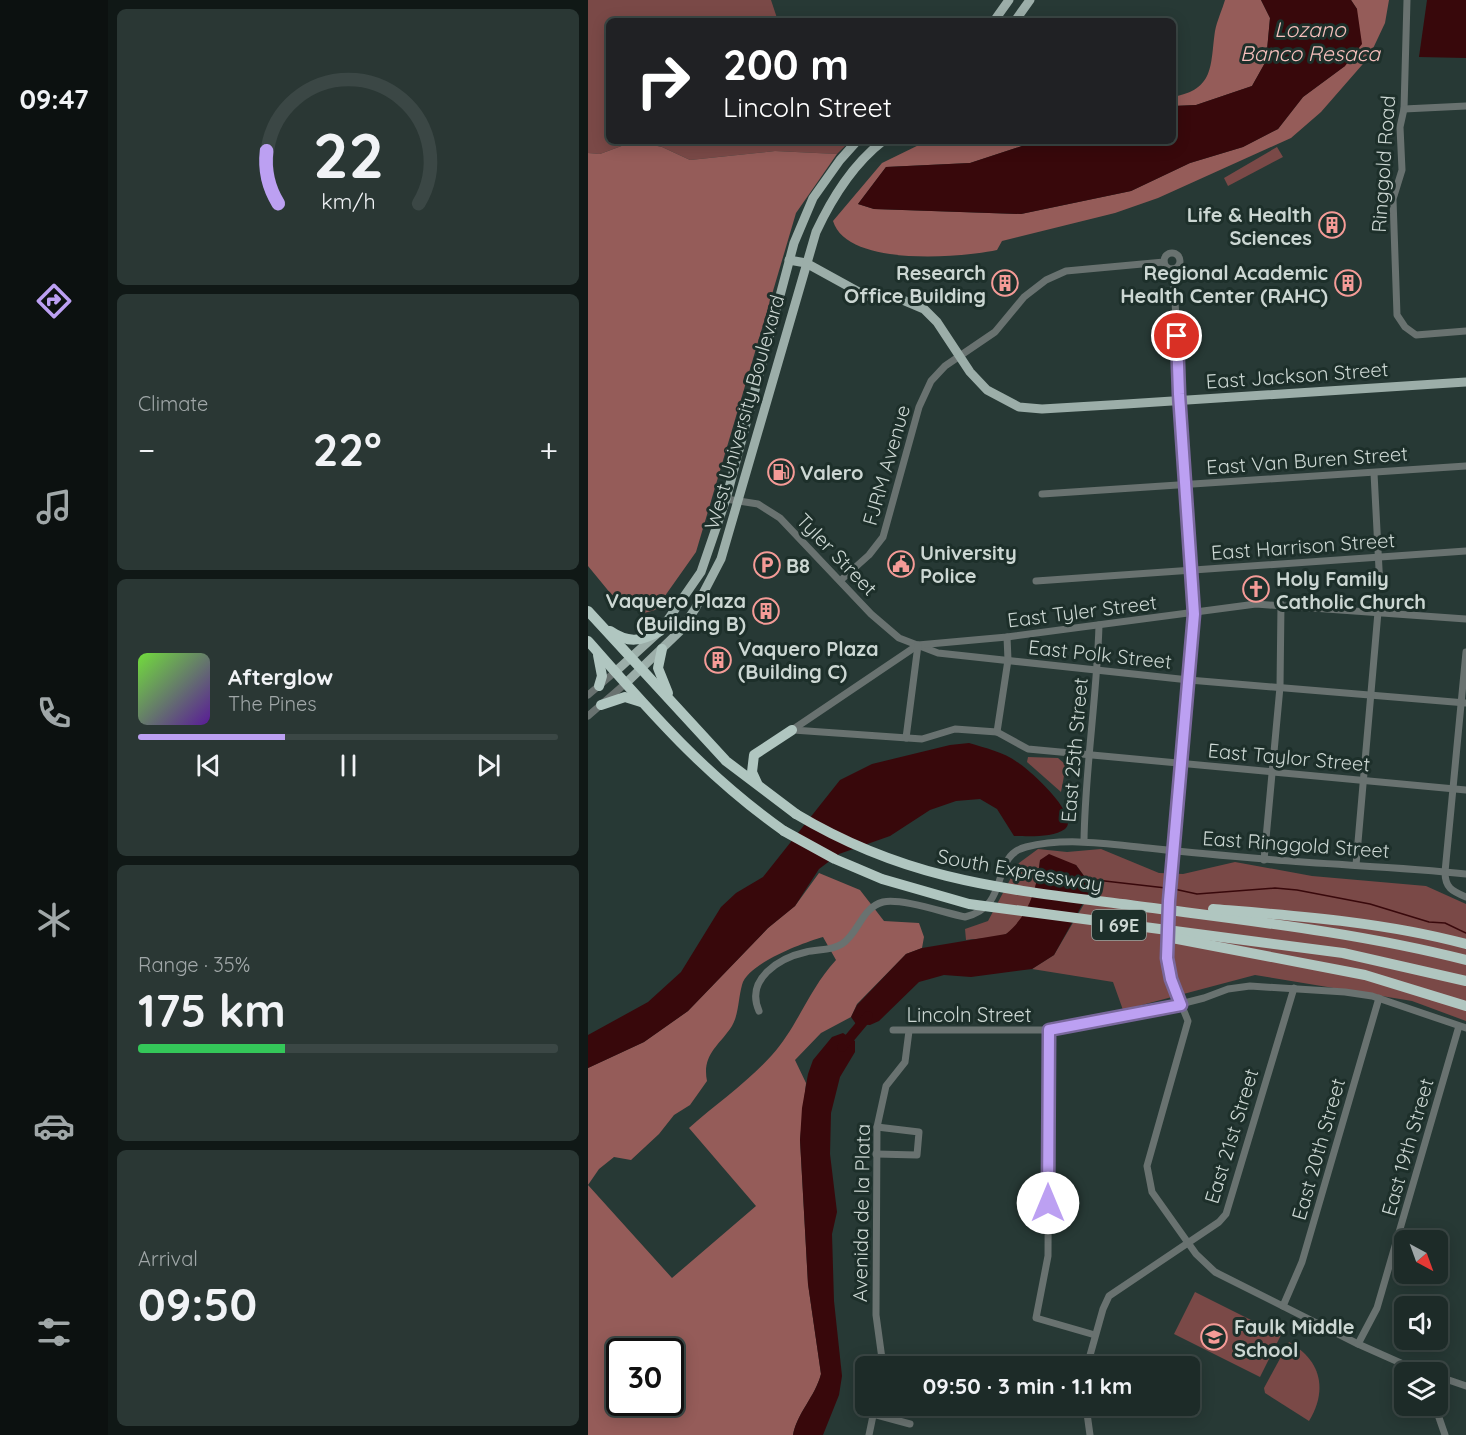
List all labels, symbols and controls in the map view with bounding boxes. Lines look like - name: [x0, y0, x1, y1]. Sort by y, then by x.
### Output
- water label: Lozano Banco Resaca: [1240, 16, 1381, 66]
- text: 200 m: [723, 38, 849, 91]
- icon: right: [624, 42, 702, 120]
- text: 09:47: [19, 82, 89, 116]
- text: Lincoln Street: [723, 90, 892, 124]
- street label: Ringgold Road: [1366, 95, 1400, 233]
- text: 22: [312, 116, 384, 194]
- text: km/h: [321, 188, 375, 214]
- place label: Life & Health Sciences: [1187, 202, 1312, 250]
- building icon: Life & Health Sciences: [1317, 210, 1347, 240]
- place label: Research Office Building: [844, 260, 986, 308]
- place label: Regional Academic Health Center (RAHC): [1120, 260, 1328, 308]
- building icon: Research Office Building: [990, 268, 1020, 298]
- building icon: Regional Academic Health Center (RAHC): [1333, 268, 1363, 298]
- icon: directions: [33, 280, 75, 322]
- street label: West University Boulevard: [699, 292, 789, 532]
- pin: [1151, 310, 1202, 361]
- icon: arrive: [1160, 319, 1193, 352]
- street label: East Jackson Street: [1205, 356, 1389, 394]
- text: Climate: [138, 391, 208, 416]
- street label: FJRM Avenue: [857, 402, 915, 528]
- text: 22°: [313, 421, 382, 477]
- text: −: [138, 429, 155, 470]
- text: +: [539, 429, 558, 470]
- street label: East Van Buren Street: [1205, 440, 1409, 480]
- fuel station icon: Valero: [766, 457, 796, 487]
- place label: Valero: [800, 460, 864, 485]
- icon: music: [33, 486, 75, 528]
- street label: Tyler Street: [791, 508, 883, 601]
- street label: East Harrison Street: [1210, 527, 1396, 565]
- place label: University Police: [920, 540, 1017, 588]
- public building icon: University Police: [886, 549, 916, 579]
- parking icon: B8: [752, 550, 782, 580]
- place label: B8: [786, 553, 810, 578]
- place label: Holy Family Catholic Church: [1276, 566, 1426, 614]
- church icon: Holy Family Catholic Church: [1241, 574, 1271, 604]
- place label: Vaquero Plaza (Building B): [605, 588, 746, 636]
- street label: East Tyler Street: [1006, 589, 1158, 633]
- building icon: Vaquero Plaza (Building B): [751, 596, 781, 626]
- street label: East Polk Street: [1027, 634, 1173, 674]
- place label: Vaquero Plaza (Building C): [738, 636, 879, 684]
- building icon: Vaquero Plaza (Building C): [703, 645, 733, 675]
- text: Afterglow: [228, 663, 333, 691]
- street label: East 25th Street: [1055, 676, 1093, 823]
- text: The Pines: [228, 691, 317, 716]
- icon: phone: [33, 692, 75, 734]
- street label: East Taylor Street: [1207, 737, 1371, 777]
- icon: previous: [192, 749, 225, 782]
- icon: pause: [332, 749, 365, 782]
- icon: next: [472, 749, 505, 782]
- street label: East Ringgold Street: [1202, 825, 1391, 863]
- street label: South Expressway: [935, 843, 1105, 897]
- icon: climate: [33, 899, 75, 941]
- road number: I 69E: [1092, 910, 1146, 940]
- text: Range · 35%: [138, 952, 250, 977]
- text: 175 km: [138, 982, 286, 1038]
- street label: Lincoln Street: [906, 1002, 1032, 1027]
- street label: East 21st Street: [1199, 1065, 1263, 1207]
- street label: East 20th Street: [1286, 1075, 1350, 1223]
- street label: East 19th Street: [1375, 1075, 1439, 1219]
- icon: car: [33, 1105, 75, 1147]
- street label: Avenida de la Plata: [847, 1124, 875, 1302]
- position arrow: [1016, 1171, 1080, 1235]
- north arrow: [1394, 1230, 1448, 1284]
- map controls: [1394, 1230, 1448, 1416]
- text: Arrival: [138, 1246, 198, 1271]
- text: 09:50: [138, 1276, 257, 1332]
- button: sound: [1394, 1296, 1448, 1350]
- icon: filters: [33, 1311, 75, 1353]
- place label: Faulk Middle School: [1234, 1314, 1355, 1362]
- school or university icon: Faulk Middle School: [1199, 1322, 1229, 1352]
- speed limit sign: 30: [606, 1338, 684, 1416]
- button: layers: [1394, 1362, 1448, 1416]
- text: 09:50 · 3 min · 1.1 km: [923, 1372, 1132, 1400]

